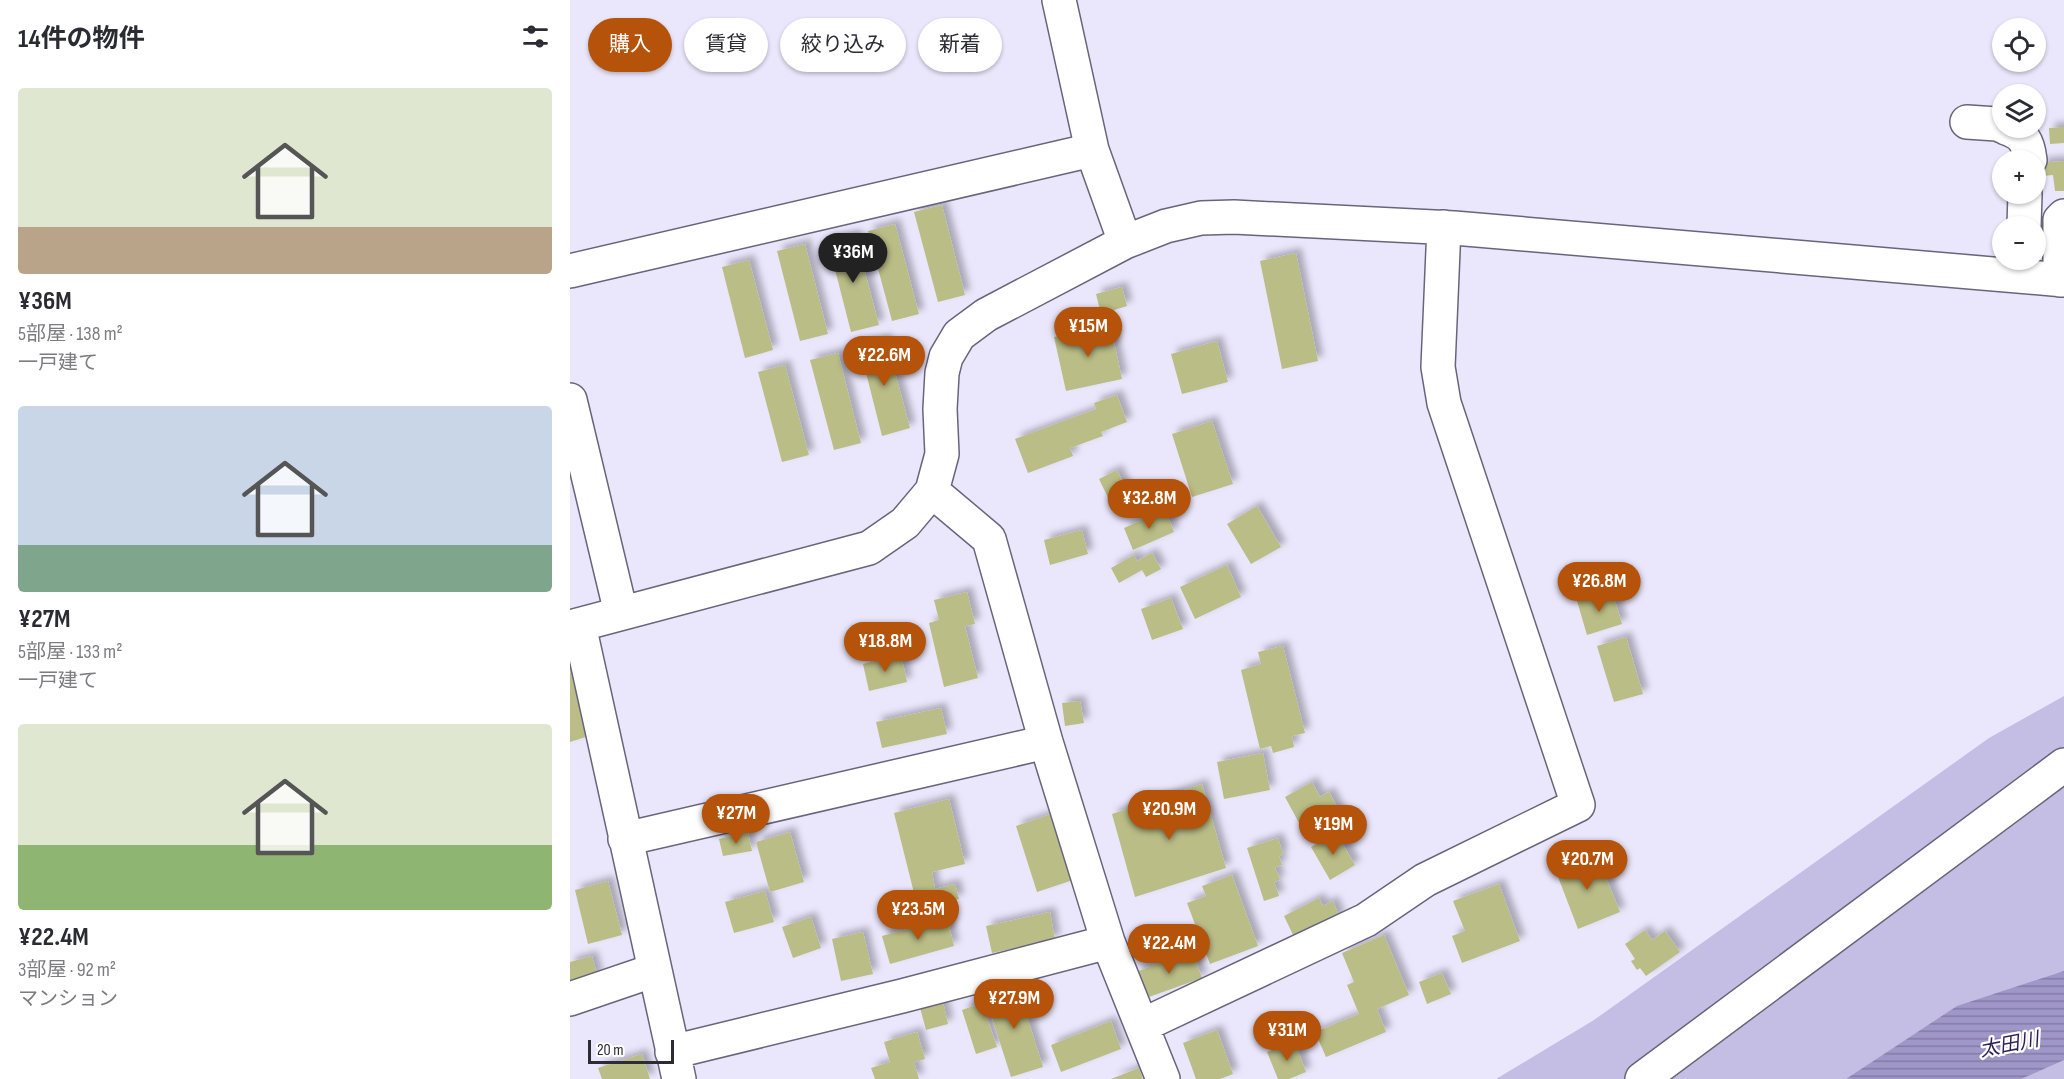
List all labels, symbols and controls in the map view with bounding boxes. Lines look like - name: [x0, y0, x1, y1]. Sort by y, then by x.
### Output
- chip: 購入: [588, 18, 672, 72]
- chip: 賃貸: [684, 18, 768, 72]
- chip: 絞り込み: [780, 18, 906, 72]
- chip: 新着: [918, 18, 1002, 72]
- map controls: [1992, 18, 2046, 270]
- button: locate: [1992, 18, 2046, 72]
- icon: filters: [519, 20, 552, 53]
- text: 14件の物件: [18, 24, 145, 55]
- button: layers: [1992, 84, 2046, 138]
- icon: home: [231, 127, 339, 235]
- button: +: [1992, 150, 2046, 204]
- button: −: [1992, 216, 2046, 270]
- pin: ¥36M: [817, 233, 889, 284]
- text: ¥36M: [832, 240, 874, 264]
- text: ¥36M: [18, 286, 72, 317]
- pin: ¥15M: [1052, 307, 1124, 358]
- text: ¥15M: [1068, 314, 1108, 338]
- text: 5部屋 · 138 m²: [18, 322, 123, 346]
- pin: ¥22.6M: [835, 336, 933, 387]
- text: ¥22.6M: [857, 343, 911, 367]
- text: 一戸建て: [18, 351, 98, 375]
- icon: home: [231, 445, 339, 553]
- pin: ¥32.8M: [1100, 479, 1198, 530]
- text: ¥32.8M: [1122, 486, 1176, 510]
- pin: ¥26.8M: [1550, 562, 1648, 613]
- text: ¥26.8M: [1572, 569, 1626, 593]
- text: ¥27M: [18, 604, 71, 635]
- pin: ¥18.8M: [836, 622, 934, 673]
- text: ¥18.8M: [858, 629, 912, 653]
- text: 5部屋 · 133 m²: [18, 640, 122, 664]
- text: 一戸建て: [18, 669, 98, 693]
- icon: home: [231, 763, 339, 871]
- pin: ¥20.9M: [1120, 790, 1218, 841]
- pin: ¥27M: [700, 794, 772, 845]
- text: ¥20.9M: [1142, 797, 1196, 821]
- text: ¥27M: [716, 801, 756, 825]
- pin: ¥19M: [1297, 805, 1369, 856]
- text: ¥19M: [1313, 812, 1353, 836]
- pin: ¥20.7M: [1538, 840, 1636, 891]
- text: ¥20.7M: [1560, 847, 1614, 871]
- pin: ¥23.5M: [869, 890, 967, 941]
- text: ¥23.5M: [891, 897, 945, 921]
- text: ¥22.4M: [18, 922, 89, 953]
- pin: ¥22.4M: [1120, 924, 1218, 975]
- text: ¥22.4M: [1142, 931, 1196, 955]
- text: 3部屋 · 92 m²: [18, 958, 116, 982]
- pin: ¥27.9M: [965, 979, 1063, 1030]
- text: ¥27.9M: [988, 986, 1040, 1010]
- text: マンション: [18, 987, 118, 1011]
- pin: ¥31M: [1251, 1011, 1323, 1062]
- text: ¥31M: [1267, 1018, 1307, 1042]
- water label: 太田川: [1977, 1027, 2043, 1062]
- scale bar: [588, 1037, 674, 1064]
- text: 20 m: [597, 1041, 624, 1060]

